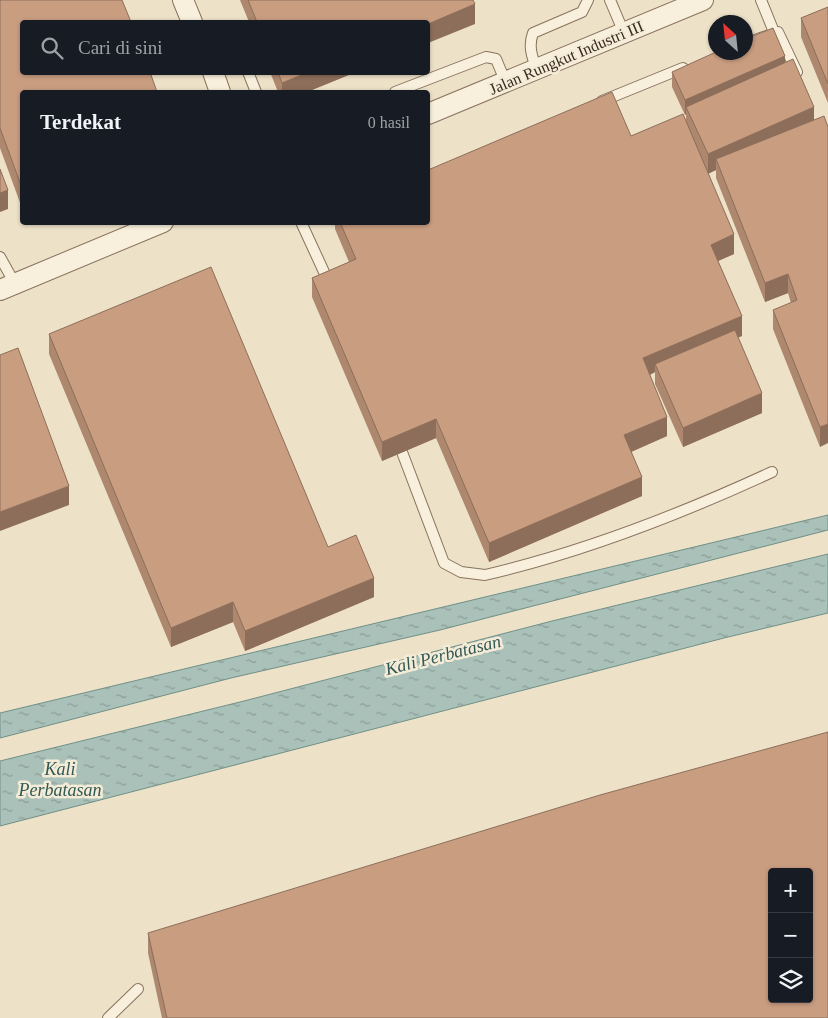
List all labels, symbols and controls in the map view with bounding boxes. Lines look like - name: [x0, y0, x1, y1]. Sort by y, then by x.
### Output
- north arrow: [708, 15, 753, 60]
- street label: Jalan Rungkut Industri III: [487, 17, 646, 99]
- search box: [20, 20, 430, 75]
- icon: search: [38, 34, 66, 62]
- text: Cari di sini: [78, 37, 162, 58]
- text: Terdekat: [40, 110, 121, 134]
- text: 0 hasil: [368, 114, 410, 131]
- water label: Kali Perbatasan: [382, 631, 503, 679]
- water label: Kali Perbatasan: [18, 759, 102, 800]
- map controls: [768, 868, 813, 1003]
- button: +: [768, 868, 813, 913]
- button: −: [768, 913, 813, 958]
- button: layers: [768, 958, 813, 1003]

